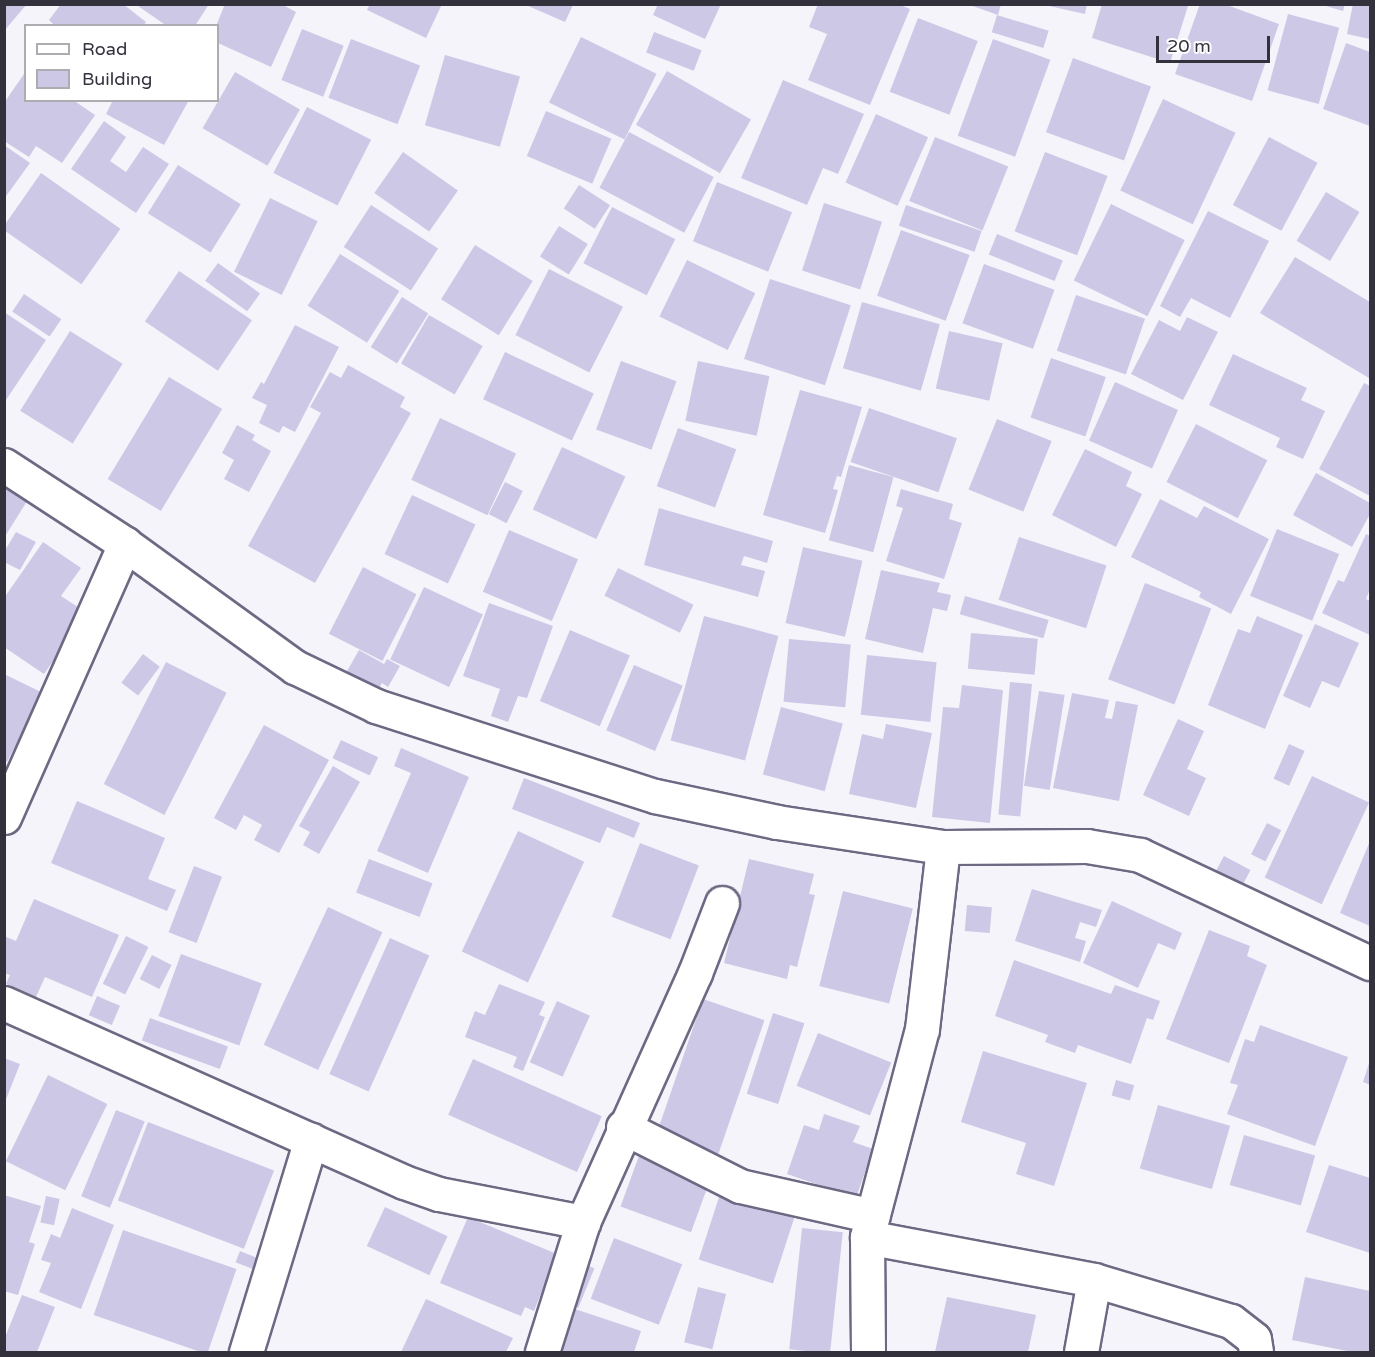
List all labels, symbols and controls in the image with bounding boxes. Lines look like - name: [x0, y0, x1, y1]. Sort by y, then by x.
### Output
- legend: [24, 24, 219, 102]
- scale bar: [1159, 24, 1273, 62]
- text: 20 m: [1167, 35, 1211, 57]
- text: Road: [82, 38, 127, 60]
- text: Building: [82, 68, 152, 90]

